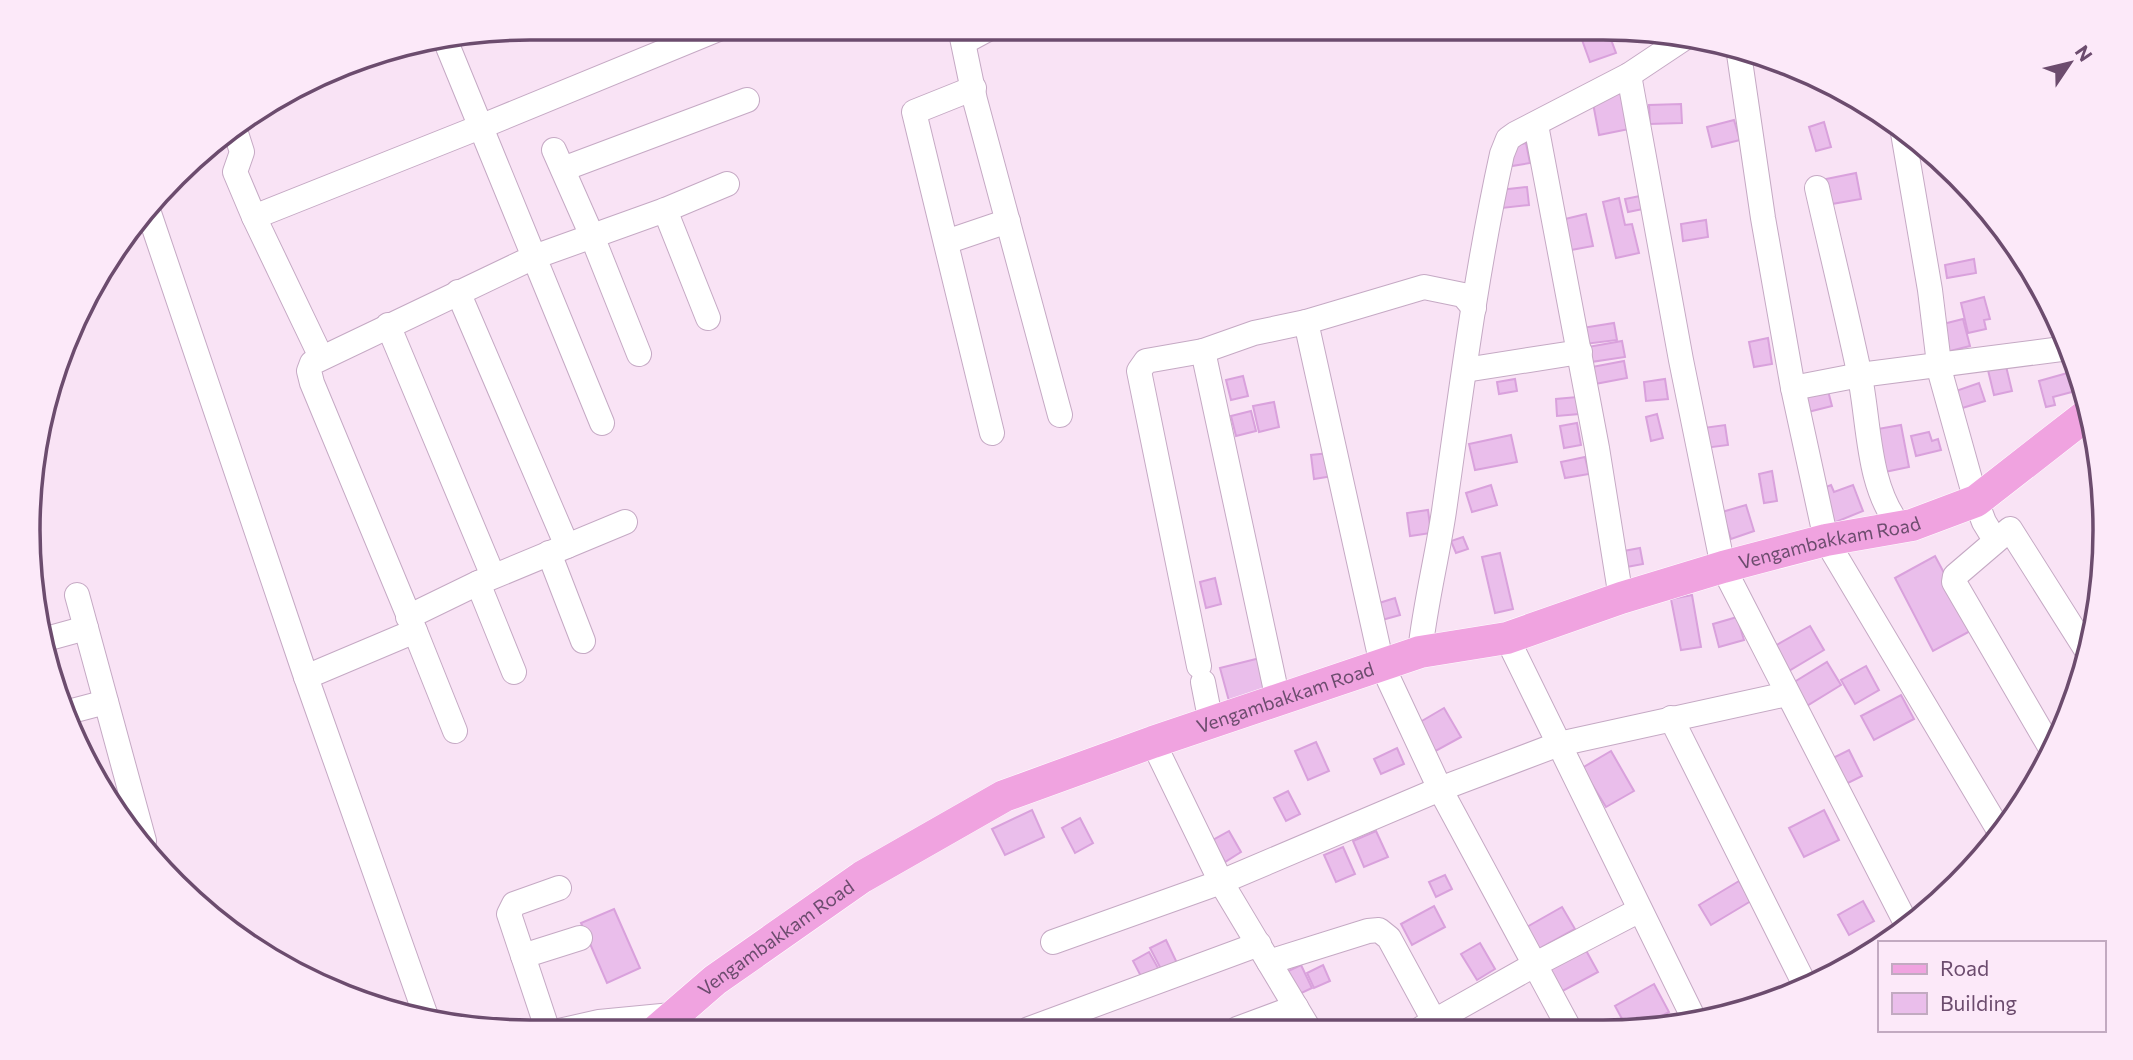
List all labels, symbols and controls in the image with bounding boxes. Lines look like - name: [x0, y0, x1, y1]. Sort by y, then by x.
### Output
- north arrow: [2035, 28, 2105, 98]
- text: N: [2071, 41, 2098, 65]
- street label: Vengambakkam Road: [1736, 511, 1924, 573]
- street label: Vengambakkam Road: [1193, 656, 1377, 738]
- street label: Vengambakkam Road: [693, 874, 858, 1001]
- legend: [1878, 941, 2105, 1032]
- text: Road: [1940, 955, 1989, 980]
- text: Building: [1940, 990, 2017, 1015]

